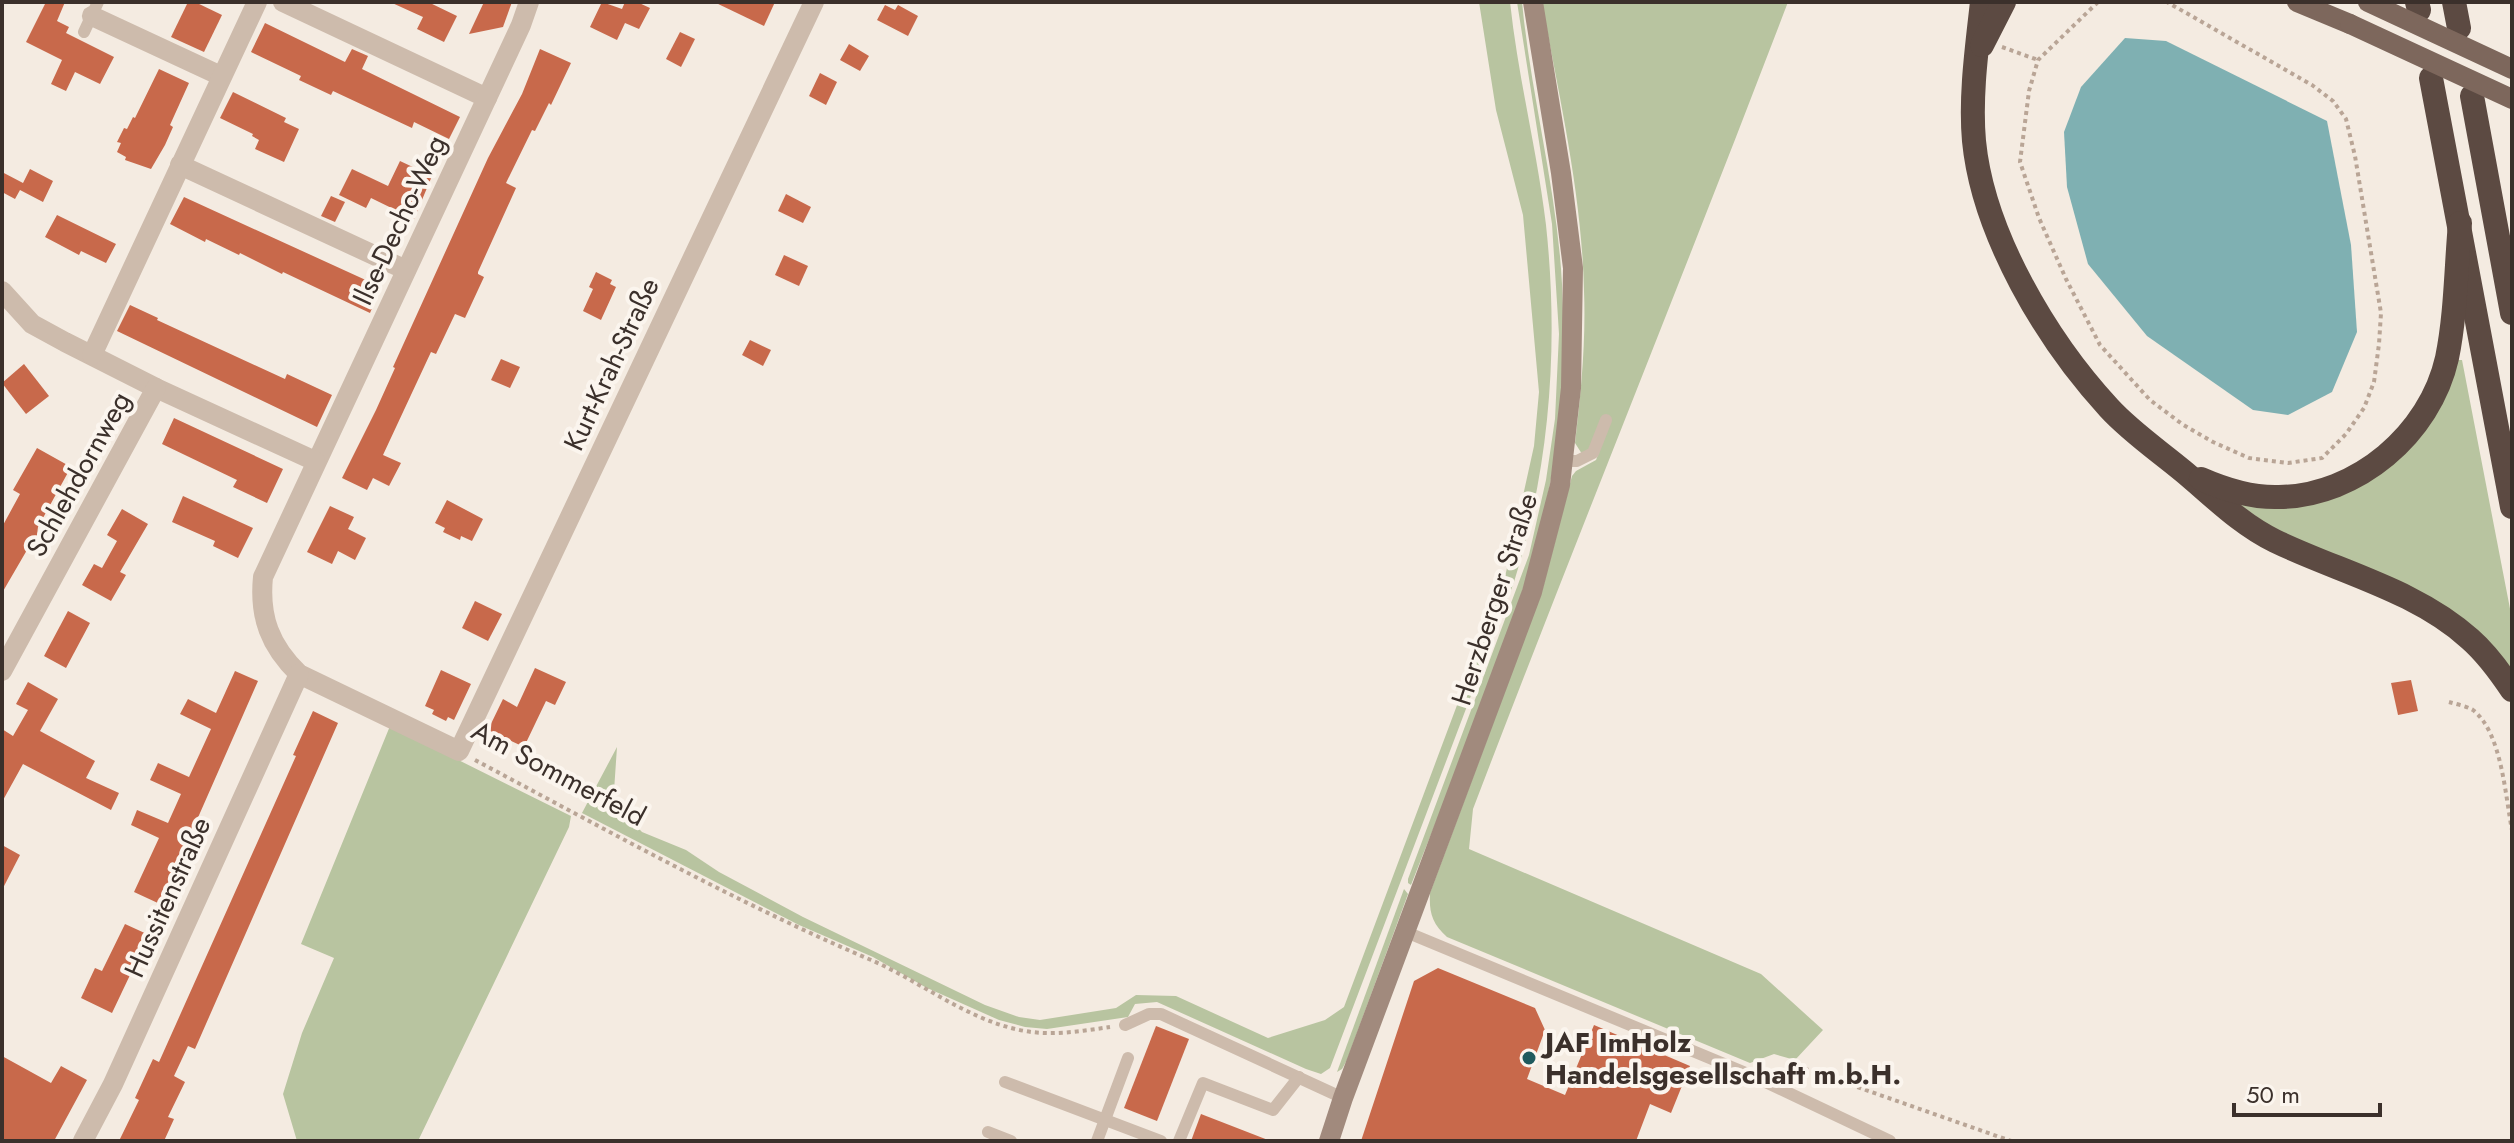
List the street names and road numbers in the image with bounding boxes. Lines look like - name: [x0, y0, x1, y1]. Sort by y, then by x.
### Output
- street label: Ilse-Decho-Weg: [342, 128, 457, 312]
- street label: Kurt-Krah-Straße: [553, 271, 669, 457]
- street label: Schlehdornweg: [16, 384, 141, 564]
- street label: Herzberger Straße: [1441, 488, 1548, 711]
- street label: Am Sommerfeld: [464, 710, 653, 837]
- street label: Hussitenstraße: [114, 810, 221, 984]

